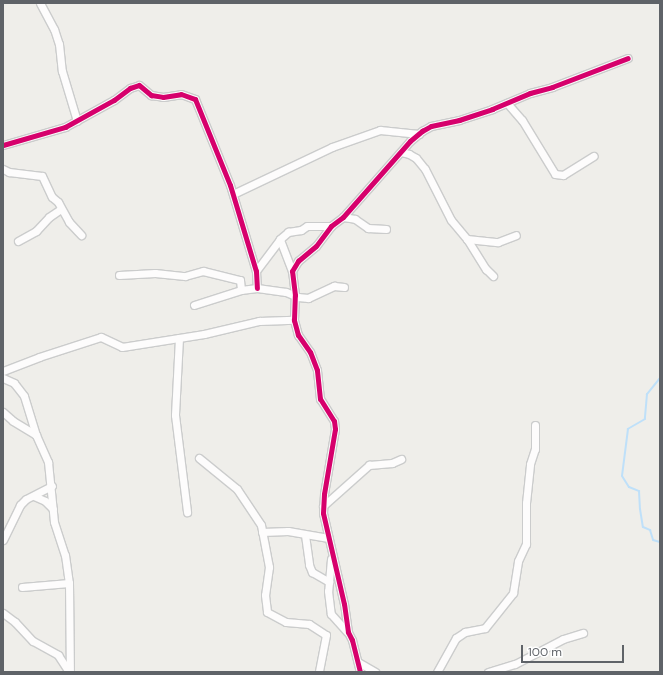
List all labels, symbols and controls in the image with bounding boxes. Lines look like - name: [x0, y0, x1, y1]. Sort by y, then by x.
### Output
- scale bar: [523, 637, 626, 663]
- text: 100 m: [528, 644, 562, 660]

